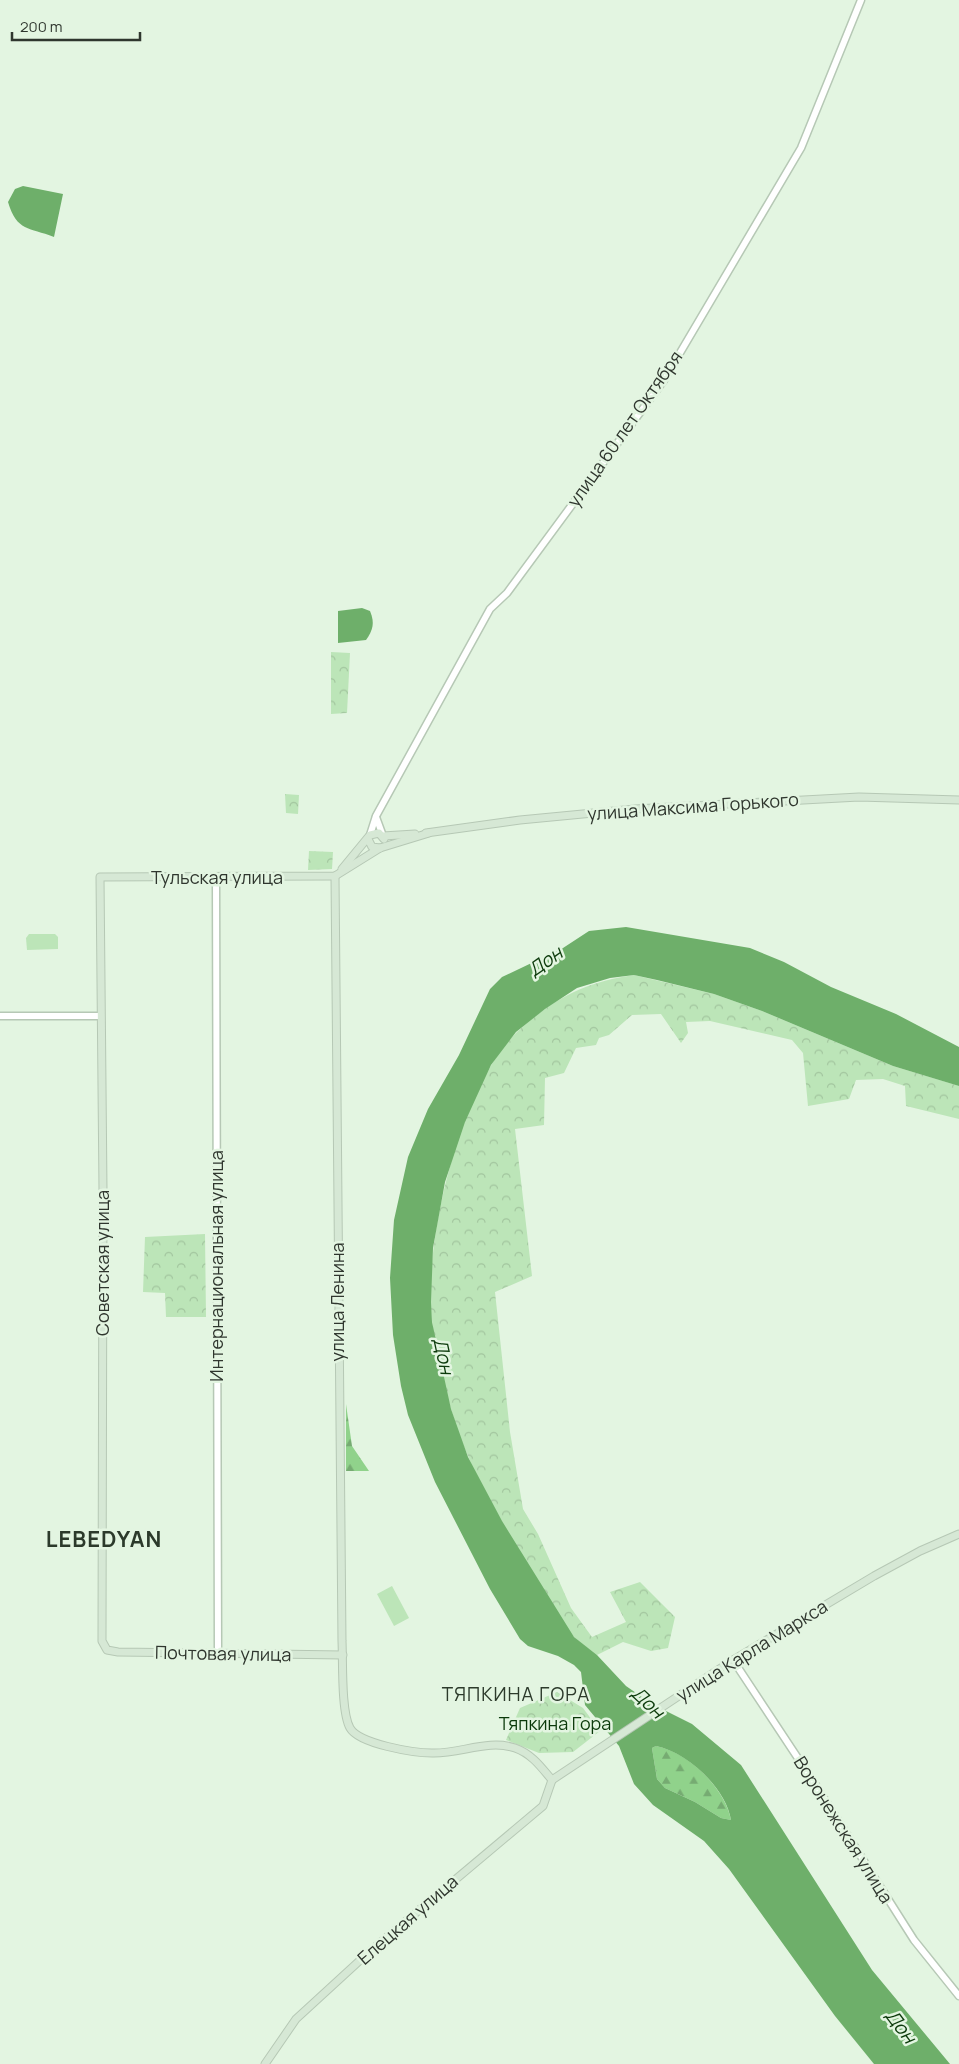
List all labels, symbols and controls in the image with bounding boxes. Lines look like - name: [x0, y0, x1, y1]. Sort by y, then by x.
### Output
- scale bar: [12, 10, 140, 42]
- text: 200 m: [20, 16, 63, 37]
- street label: улица 60 лет Октября: [561, 346, 687, 511]
- street label: улица Максима Горького: [586, 787, 799, 825]
- street label: Тульская улица: [151, 865, 283, 889]
- water label: Дон: [523, 939, 569, 982]
- street label: Интернациональная улица: [204, 1150, 228, 1382]
- street label: Советская улица: [90, 1190, 114, 1336]
- street label: улица Ленина: [325, 1242, 349, 1362]
- water label: Дон: [427, 1335, 461, 1378]
- district label: LEBEDYAN: [46, 1524, 162, 1554]
- street label: улица Карла Маркса: [671, 1594, 832, 1706]
- street label: Почтовая улица: [155, 1640, 291, 1666]
- water label: Дон: [626, 1680, 671, 1725]
- district label: ТЯПКИНА ГОРА: [442, 1681, 590, 1707]
- park label: Тяпкина Гора: [499, 1711, 611, 1735]
- street label: Воронежская улица: [789, 1751, 899, 1908]
- street label: Елецкая улица: [352, 1869, 463, 1969]
- water label: Дон: [880, 2004, 923, 2050]

